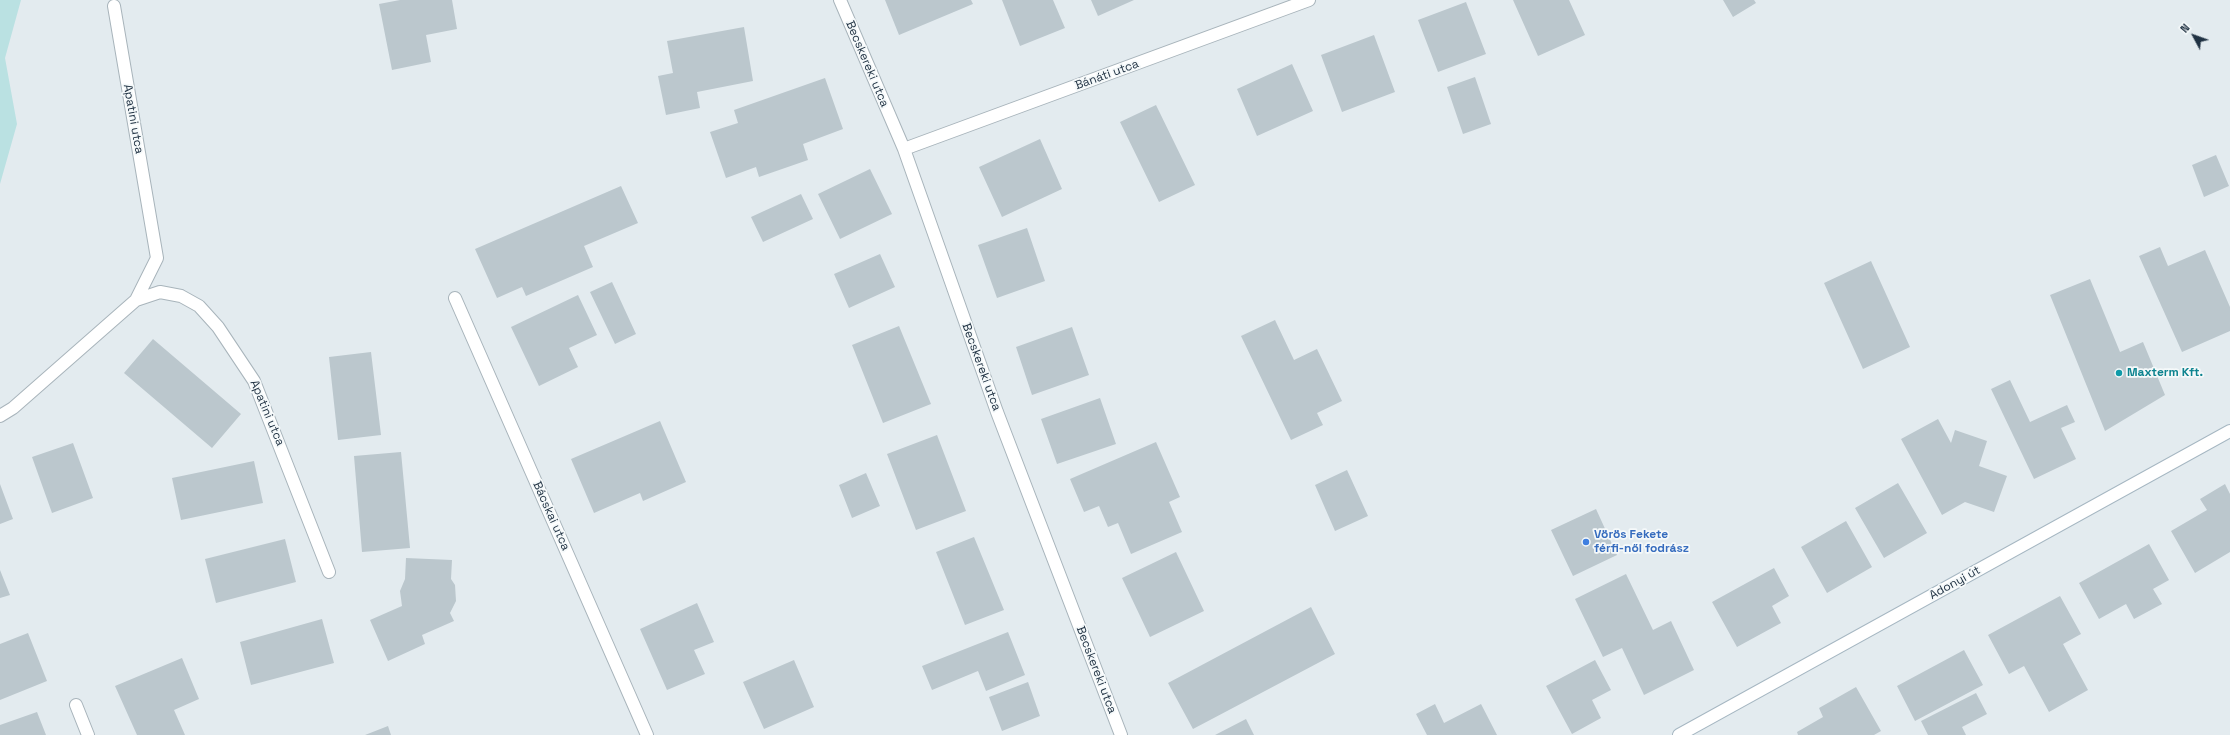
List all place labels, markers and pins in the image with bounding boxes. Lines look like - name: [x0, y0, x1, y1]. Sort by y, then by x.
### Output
- place label: Maxterm Kft.: [2127, 366, 2203, 380]
- marker: Maxterm Kft.: [2114, 368, 2124, 378]
- place label: Vörös Fekete férfi-női fodrász: [1594, 528, 1689, 556]
- marker: Vörös Fekete férfi-női fodrász: [1581, 537, 1591, 547]

